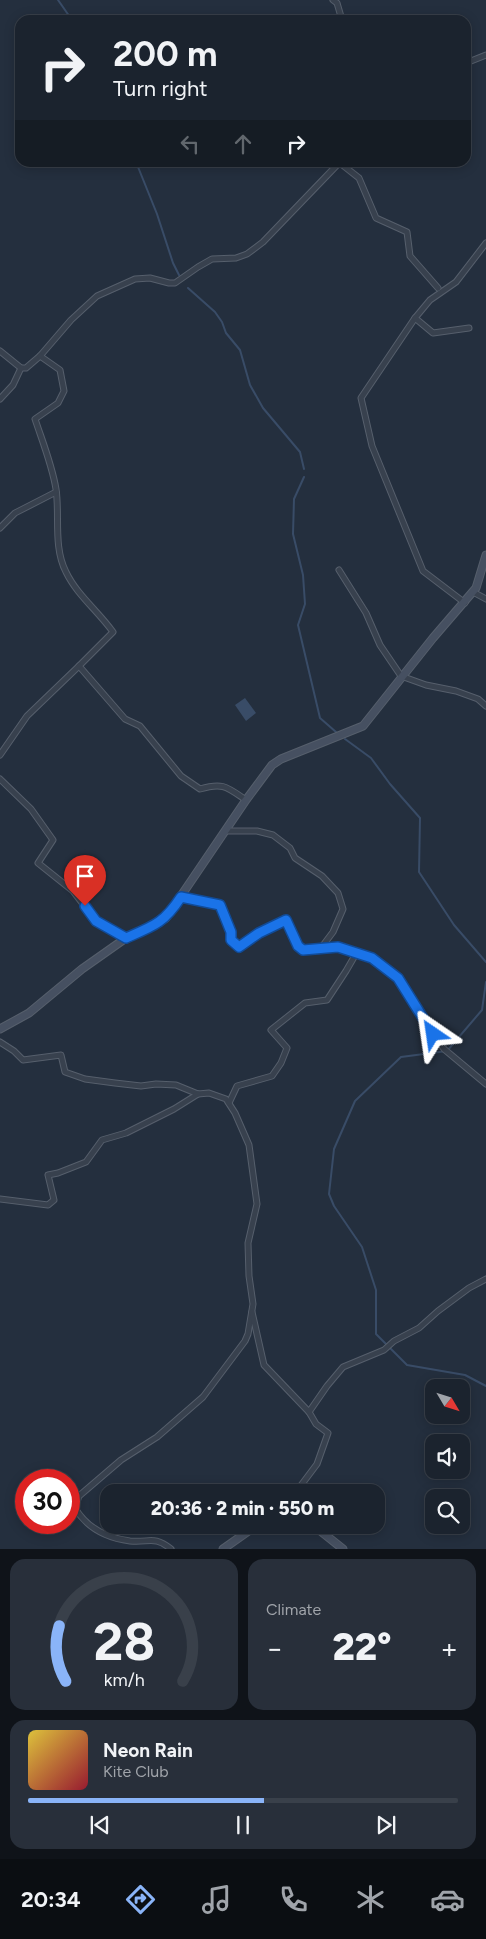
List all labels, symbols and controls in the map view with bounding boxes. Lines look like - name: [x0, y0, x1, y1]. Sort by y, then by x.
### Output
- text: 200 m: [113, 33, 217, 75]
- icon: right: [30, 35, 95, 100]
- text: Turn right: [113, 75, 208, 102]
- icon: left: [176, 130, 204, 158]
- icon: ahead: [229, 130, 257, 158]
- icon: right: [282, 130, 310, 158]
- pin: [64, 855, 106, 906]
- icon: arrive: [71, 862, 99, 890]
- position arrow: [406, 1007, 458, 1059]
- north arrow: [425, 1379, 470, 1424]
- map controls: [425, 1379, 470, 1534]
- button: sound: [425, 1434, 470, 1479]
- speed limit sign: 30: [15, 1469, 80, 1534]
- button: search: [425, 1489, 470, 1534]
- text: 20:36 · 2 min · 550 m: [151, 1497, 334, 1520]
- text: Climate: [266, 1600, 321, 1619]
- text: 28: [93, 1611, 155, 1673]
- text: 22°: [332, 1624, 392, 1670]
- text: −: [266, 1631, 283, 1665]
- text: +: [441, 1631, 458, 1665]
- text: km/h: [104, 1669, 144, 1690]
- text: Neon Rain: [103, 1739, 193, 1762]
- text: Kite Club: [103, 1762, 169, 1781]
- icon: previous: [86, 1811, 114, 1839]
- icon: pause: [229, 1811, 257, 1839]
- icon: next: [372, 1811, 400, 1839]
- icon: directions: [123, 1882, 158, 1917]
- icon: music: [199, 1882, 234, 1917]
- icon: phone: [276, 1882, 311, 1917]
- icon: climate: [353, 1882, 388, 1917]
- icon: car: [430, 1882, 465, 1917]
- text: 20:34: [21, 1886, 81, 1913]

